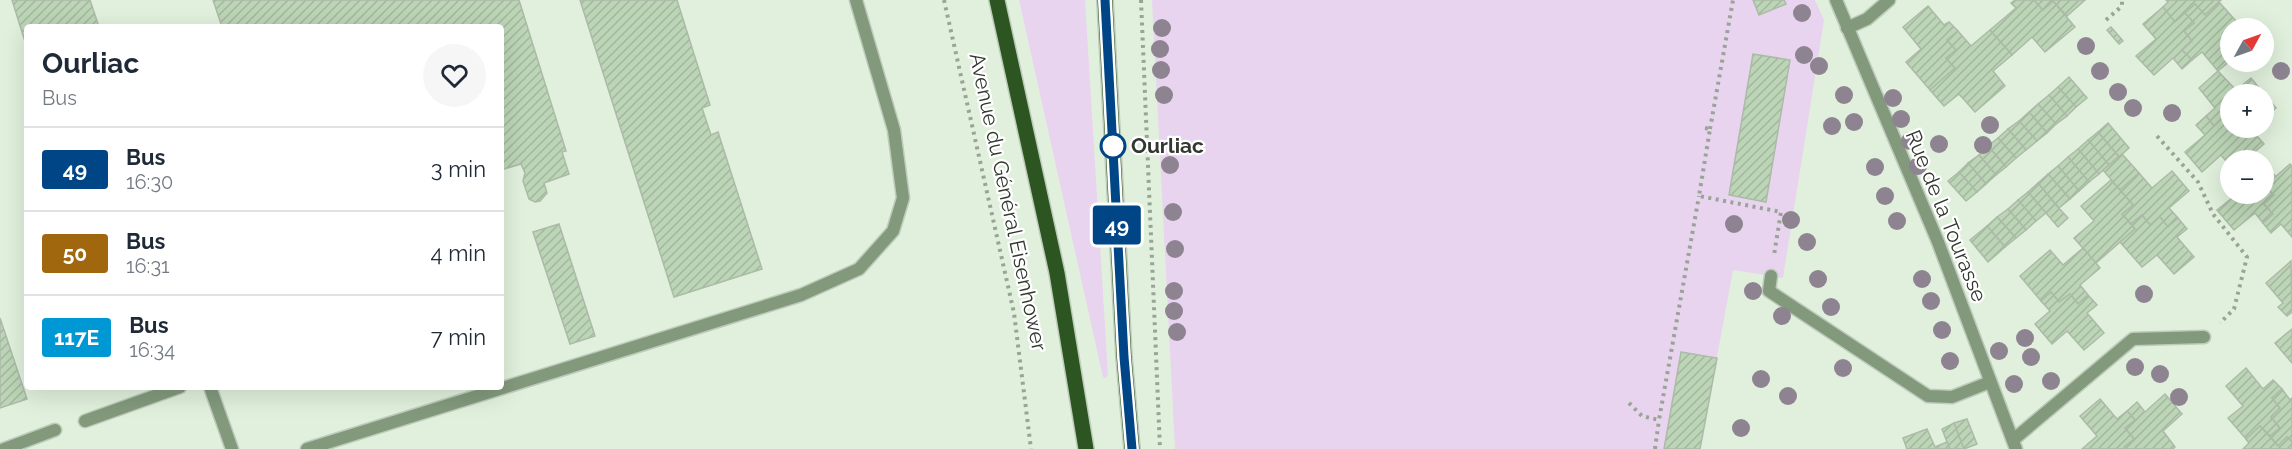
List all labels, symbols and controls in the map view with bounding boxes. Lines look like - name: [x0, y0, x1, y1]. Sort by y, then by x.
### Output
- north arrow: [2220, 18, 2274, 72]
- map controls: [2220, 18, 2274, 204]
- button: heart: [423, 44, 486, 107]
- text: Ourliac: [42, 47, 139, 80]
- street label: Avenue du Général Eisenhower: [965, 51, 1052, 354]
- button: +: [2220, 84, 2274, 138]
- text: Bus: [42, 86, 77, 110]
- street label: Rue de la Tourasse: [1901, 126, 1992, 305]
- marker: Ourliac: [1100, 133, 1126, 159]
- place label: Ourliac: [1131, 133, 1204, 158]
- text: Bus: [126, 144, 165, 170]
- button: −: [2220, 150, 2274, 204]
- text: 3 min: [431, 156, 486, 182]
- text: 49: [63, 157, 87, 182]
- text: 16:30: [126, 170, 173, 194]
- line badge: 49: [1090, 206, 1144, 244]
- text: 49: [1105, 213, 1129, 238]
- text: Bus: [126, 228, 165, 254]
- text: 4 min: [431, 240, 486, 266]
- text: 50: [63, 241, 87, 266]
- text: 16:31: [126, 254, 170, 278]
- text: Bus: [129, 312, 169, 338]
- text: 7 min: [431, 324, 486, 350]
- text: 117E: [54, 325, 99, 350]
- text: 16:34: [129, 338, 175, 362]

